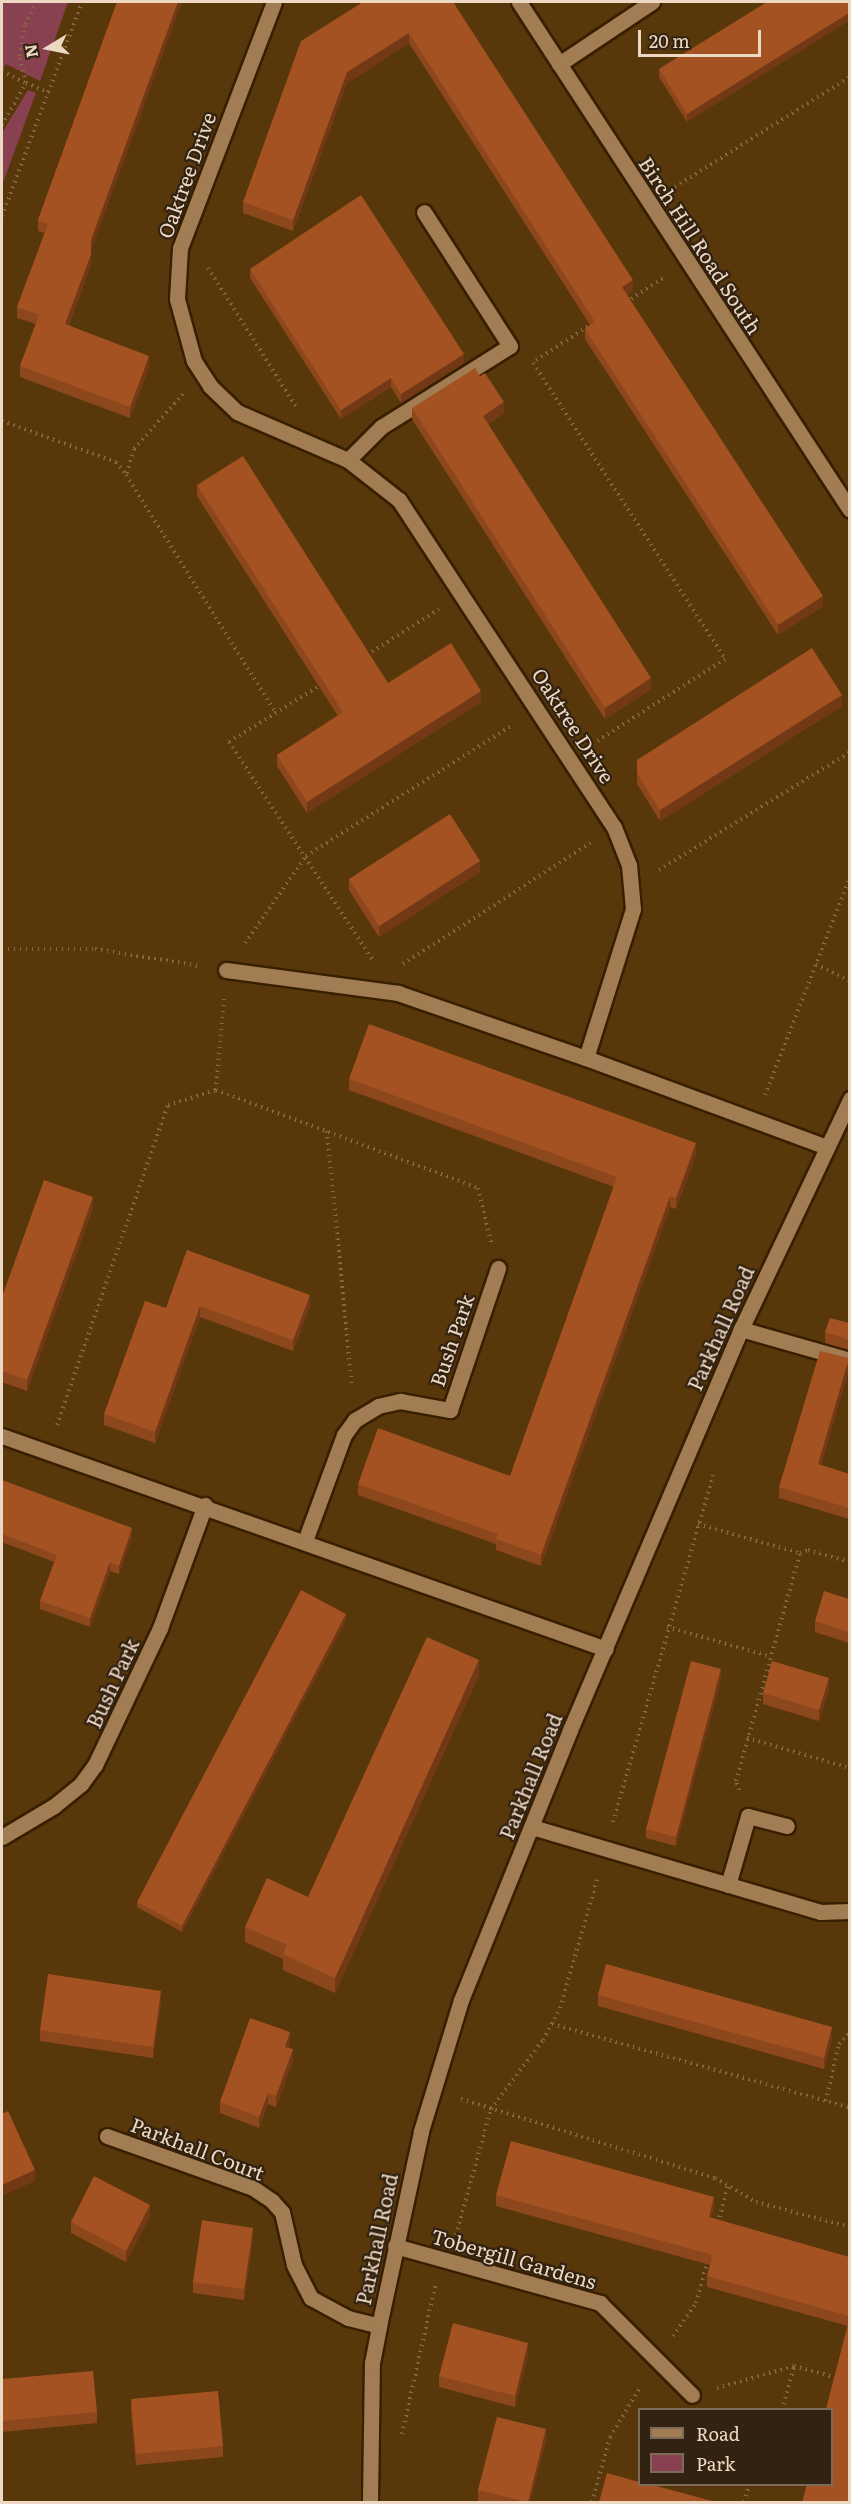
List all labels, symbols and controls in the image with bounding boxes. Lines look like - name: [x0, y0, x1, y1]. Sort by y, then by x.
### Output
- north arrow: [18, 18, 78, 78]
- scale bar: [641, 18, 764, 56]
- text: 20 m: [649, 27, 690, 54]
- text: N: [17, 42, 43, 60]
- street label: Oaktree Drive: [152, 109, 220, 241]
- street label: Birch Hill Road South: [635, 152, 767, 338]
- street label: Oaktree Drive: [528, 663, 620, 787]
- street label: Parkhall Road: [682, 1262, 758, 1394]
- street label: Bush Park: [424, 1291, 478, 1389]
- street label: Bush Park: [81, 1634, 143, 1732]
- street label: Parkhall Road: [494, 1709, 566, 1843]
- street label: Parkhall Court: [128, 2112, 268, 2184]
- street label: Parkhall Road: [350, 2171, 402, 2307]
- street label: Tobergill Gardens: [429, 2223, 599, 2293]
- legend: [638, 2408, 833, 2486]
- text: Road: [696, 2420, 740, 2447]
- text: Park: [696, 2450, 735, 2477]

